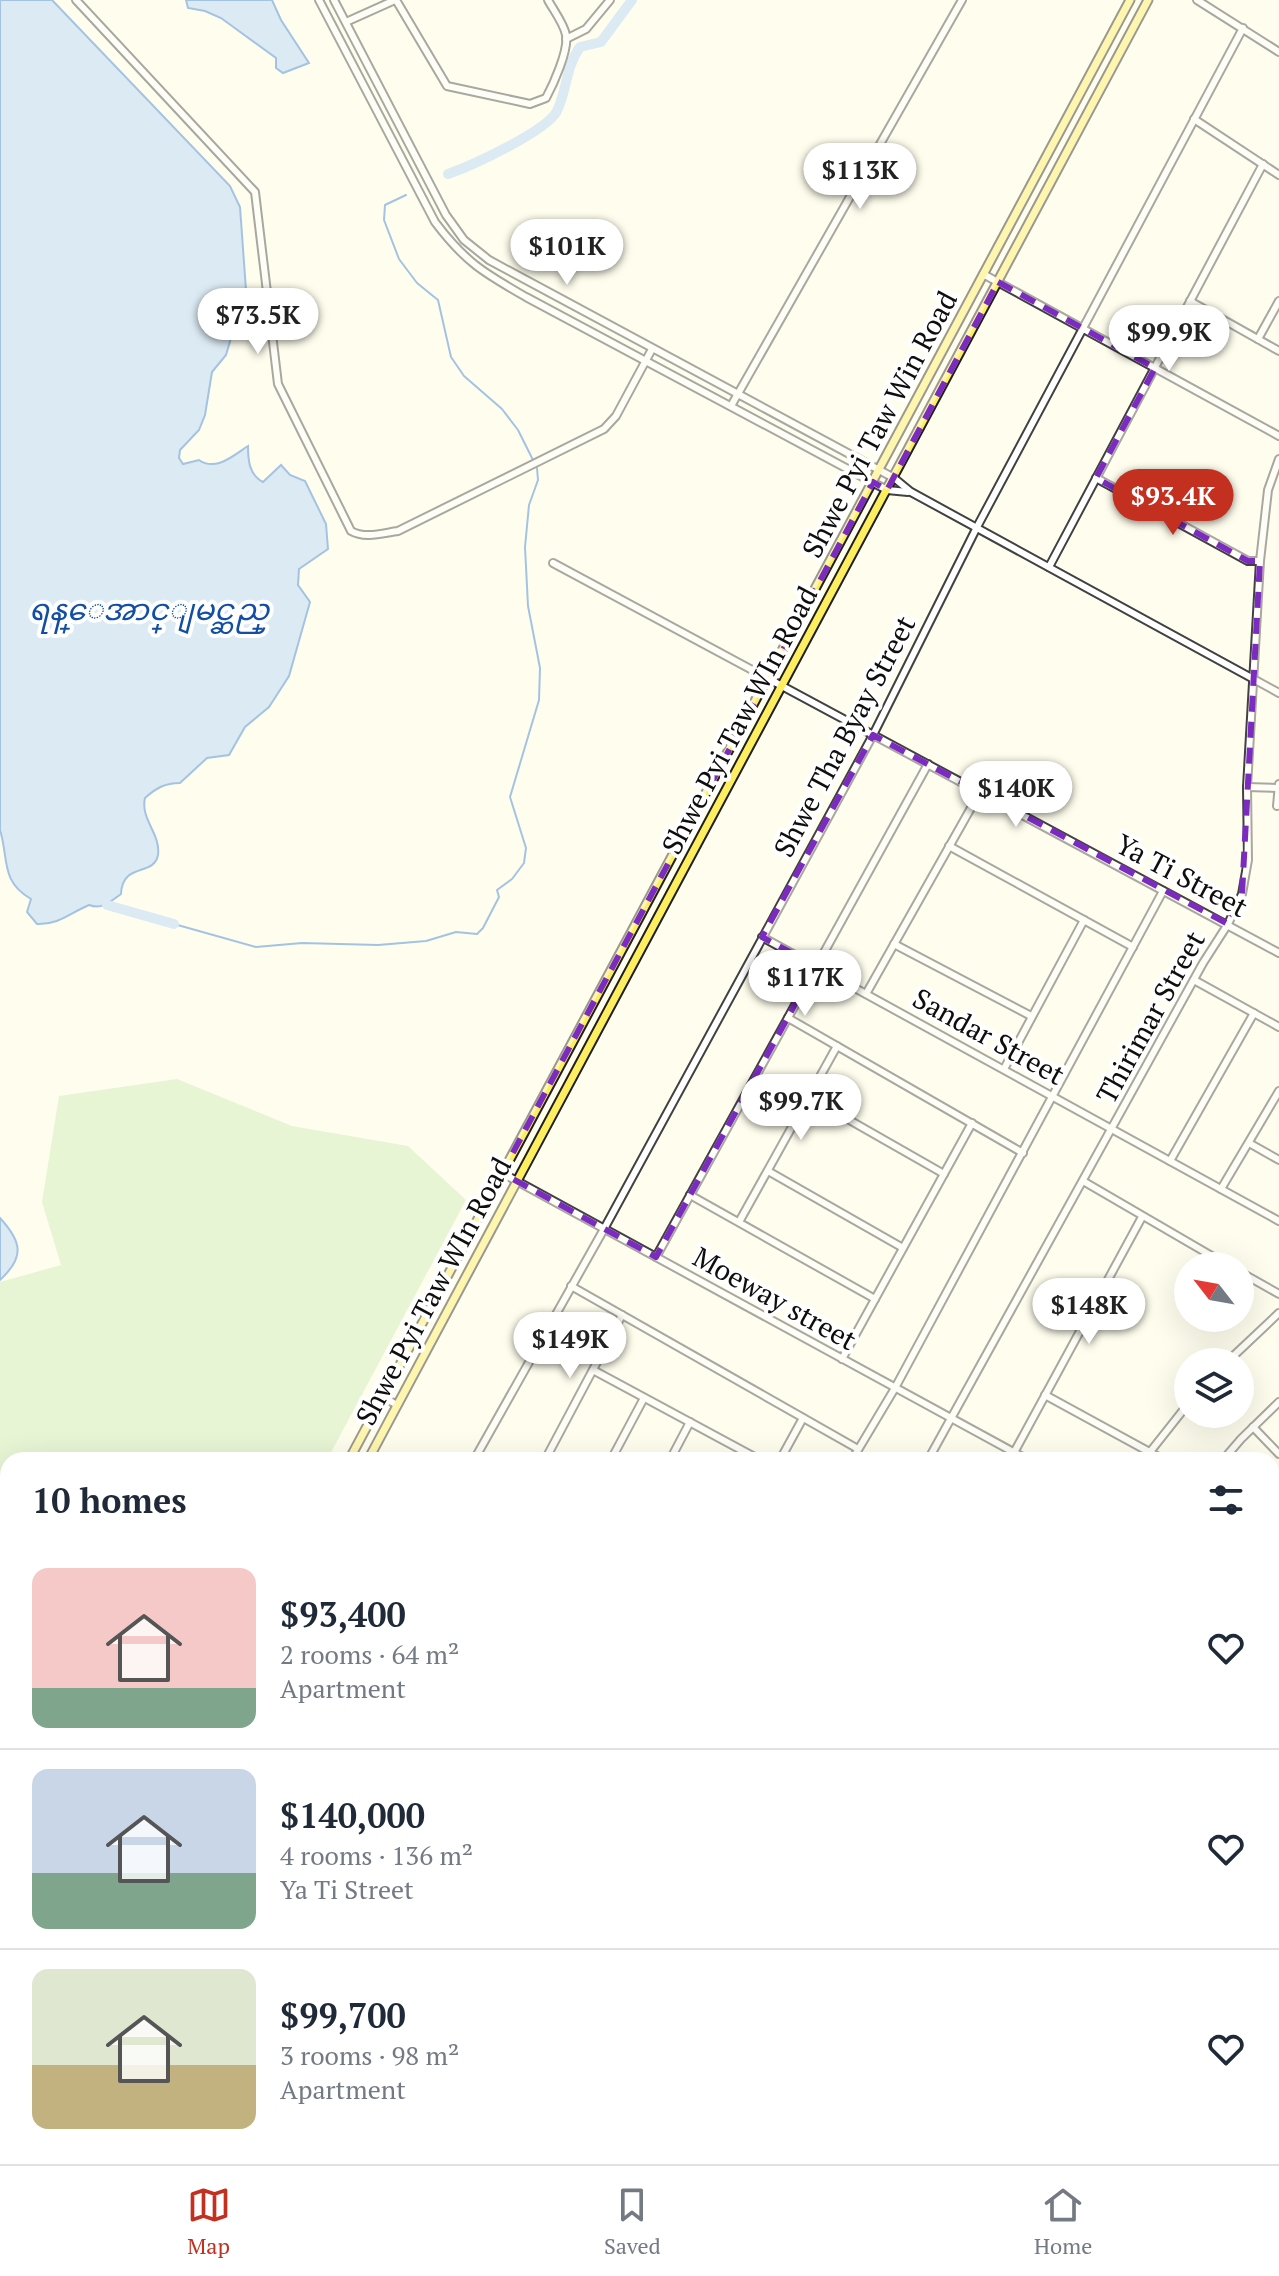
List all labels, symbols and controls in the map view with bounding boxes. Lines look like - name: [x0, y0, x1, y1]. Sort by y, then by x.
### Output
- pin: $113K: [804, 143, 916, 211]
- text: $113K: [821, 152, 899, 186]
- pin: $101K: [511, 219, 623, 287]
- text: $101K: [528, 228, 606, 262]
- street label: Shwe Pyi Taw Win Road: [793, 284, 965, 564]
- pin: $73.5K: [193, 288, 323, 356]
- text: $73.5K: [216, 297, 300, 331]
- pin: $99.9K: [1104, 305, 1234, 373]
- text: $99.9K: [1127, 314, 1211, 348]
- pin: $93.4K: [1108, 469, 1238, 537]
- text: $93.4K: [1131, 478, 1215, 512]
- street label: Shwe Pyi Taw WIn Road: [653, 580, 825, 860]
- water label: ရန္ေအာင္ျမင္ဆည္: [29, 589, 271, 635]
- street label: Shwe Tha Byay Street: [765, 608, 924, 863]
- pin: $140K: [960, 761, 1072, 829]
- text: $140K: [977, 770, 1055, 804]
- street label: Ya Ti Street: [1110, 825, 1255, 925]
- street label: Thirimar Street: [1087, 924, 1213, 1110]
- pin: $117K: [749, 950, 861, 1018]
- text: $117K: [766, 959, 844, 993]
- street label: Sandar Street: [907, 979, 1072, 1093]
- pin: $99.7K: [736, 1074, 866, 1142]
- text: $99.7K: [759, 1083, 843, 1117]
- street label: Shwe Pyi Taw WIn Road: [347, 1151, 519, 1431]
- street label: Moeway street: [687, 1238, 864, 1358]
- north arrow: [1174, 1252, 1254, 1332]
- map controls: [1174, 1252, 1254, 1428]
- pin: $148K: [1033, 1278, 1145, 1346]
- text: $148K: [1050, 1287, 1128, 1321]
- pin: $149K: [514, 1312, 626, 1380]
- text: $149K: [531, 1321, 609, 1355]
- button: layers: [1174, 1348, 1254, 1428]
- text: 10 homes: [32, 1478, 187, 1523]
- icon: filters: [1204, 1478, 1248, 1522]
- text: $93,400: [280, 1592, 406, 1637]
- icon: home: [96, 1600, 192, 1696]
- icon: heart: [1204, 1626, 1248, 1670]
- text: 2 rooms · 64 m²: [280, 1637, 459, 1671]
- text: Apartment: [280, 1671, 406, 1705]
- text: $140,000: [280, 1793, 425, 1838]
- icon: home: [96, 1801, 192, 1897]
- icon: heart: [1204, 1827, 1248, 1871]
- text: 4 rooms · 136 m²: [280, 1838, 473, 1872]
- text: Ya Ti Street: [280, 1872, 414, 1906]
- text: $99,700: [280, 1993, 406, 2038]
- icon: home: [96, 2001, 192, 2097]
- icon: heart: [1204, 2027, 1248, 2071]
- text: 3 rooms · 98 m²: [280, 2038, 459, 2072]
- text: Apartment: [280, 2072, 406, 2106]
- tab: Map: [187, 2183, 231, 2260]
- tab: Saved: [604, 2183, 661, 2260]
- tab: Home: [1034, 2183, 1092, 2260]

